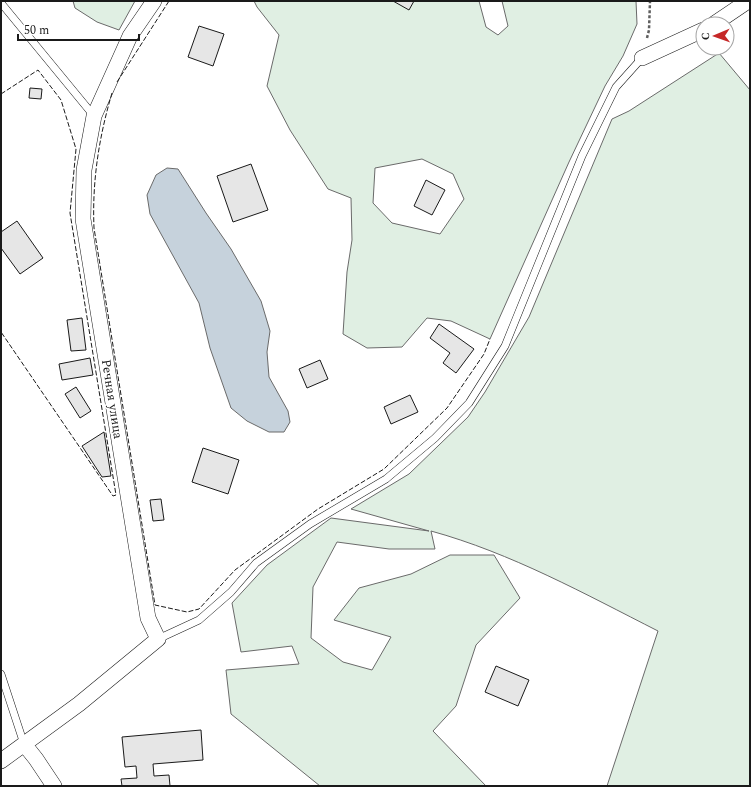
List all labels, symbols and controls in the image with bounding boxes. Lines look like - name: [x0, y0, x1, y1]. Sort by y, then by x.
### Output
- scale bar: [18, 16, 139, 42]
- north arrow: [695, 16, 735, 56]
- text: 50 m: [24, 21, 49, 40]
- text: С: [697, 32, 714, 41]
- street label: Речная улица: [96, 358, 128, 441]

